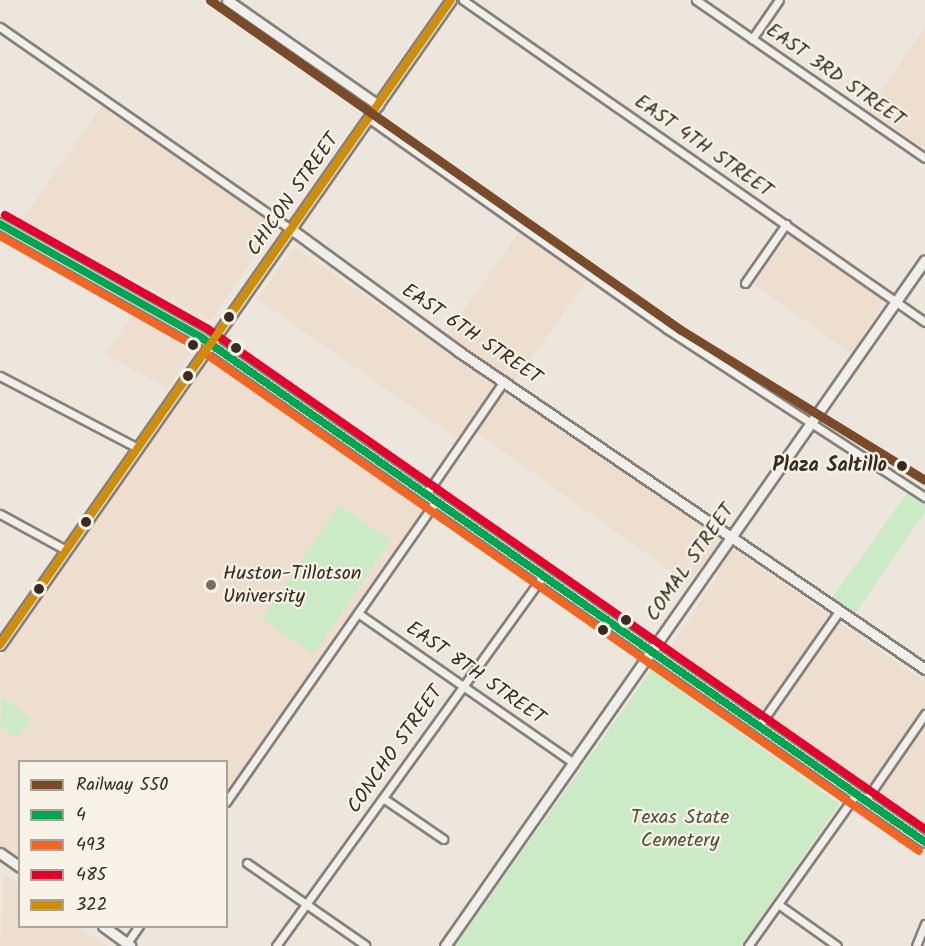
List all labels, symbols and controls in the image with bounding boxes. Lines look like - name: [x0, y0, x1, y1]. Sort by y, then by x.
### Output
- street label: EAST 3RD STREET: [761, 19, 909, 133]
- street label: EAST 4TH STREET: [629, 90, 777, 204]
- street label: CHICON STREET: [243, 129, 345, 261]
- street label: EAST 6TH STREET: [396, 279, 546, 391]
- unlabelled marker: [223, 311, 235, 323]
- unlabelled marker: [187, 339, 199, 351]
- unlabelled marker: [230, 342, 242, 354]
- unlabelled marker: [182, 370, 194, 382]
- place label: Plaza Saltillo: [772, 454, 887, 478]
- marker: Plaza Saltillo: [892, 456, 912, 476]
- street label: COMAL STREET: [642, 500, 740, 626]
- unlabelled marker: [80, 516, 92, 528]
- place label: Huston-Tillotson University: [223, 562, 361, 609]
- marker: Huston-Tillotson University: [204, 578, 218, 592]
- unlabelled marker: [33, 583, 45, 595]
- unlabelled marker: [620, 614, 632, 626]
- street label: EAST 8TH STREET: [401, 617, 549, 731]
- unlabelled marker: [597, 624, 609, 636]
- street label: CONCHO STREET: [343, 681, 449, 819]
- legend: [18, 760, 228, 928]
- text: Railway 550: [76, 771, 168, 800]
- text: 4: [76, 801, 86, 830]
- park label: Texas State Cemetery: [631, 807, 729, 854]
- text: 493: [76, 831, 105, 860]
- text: 485: [76, 861, 106, 890]
- text: 322: [76, 891, 107, 920]

